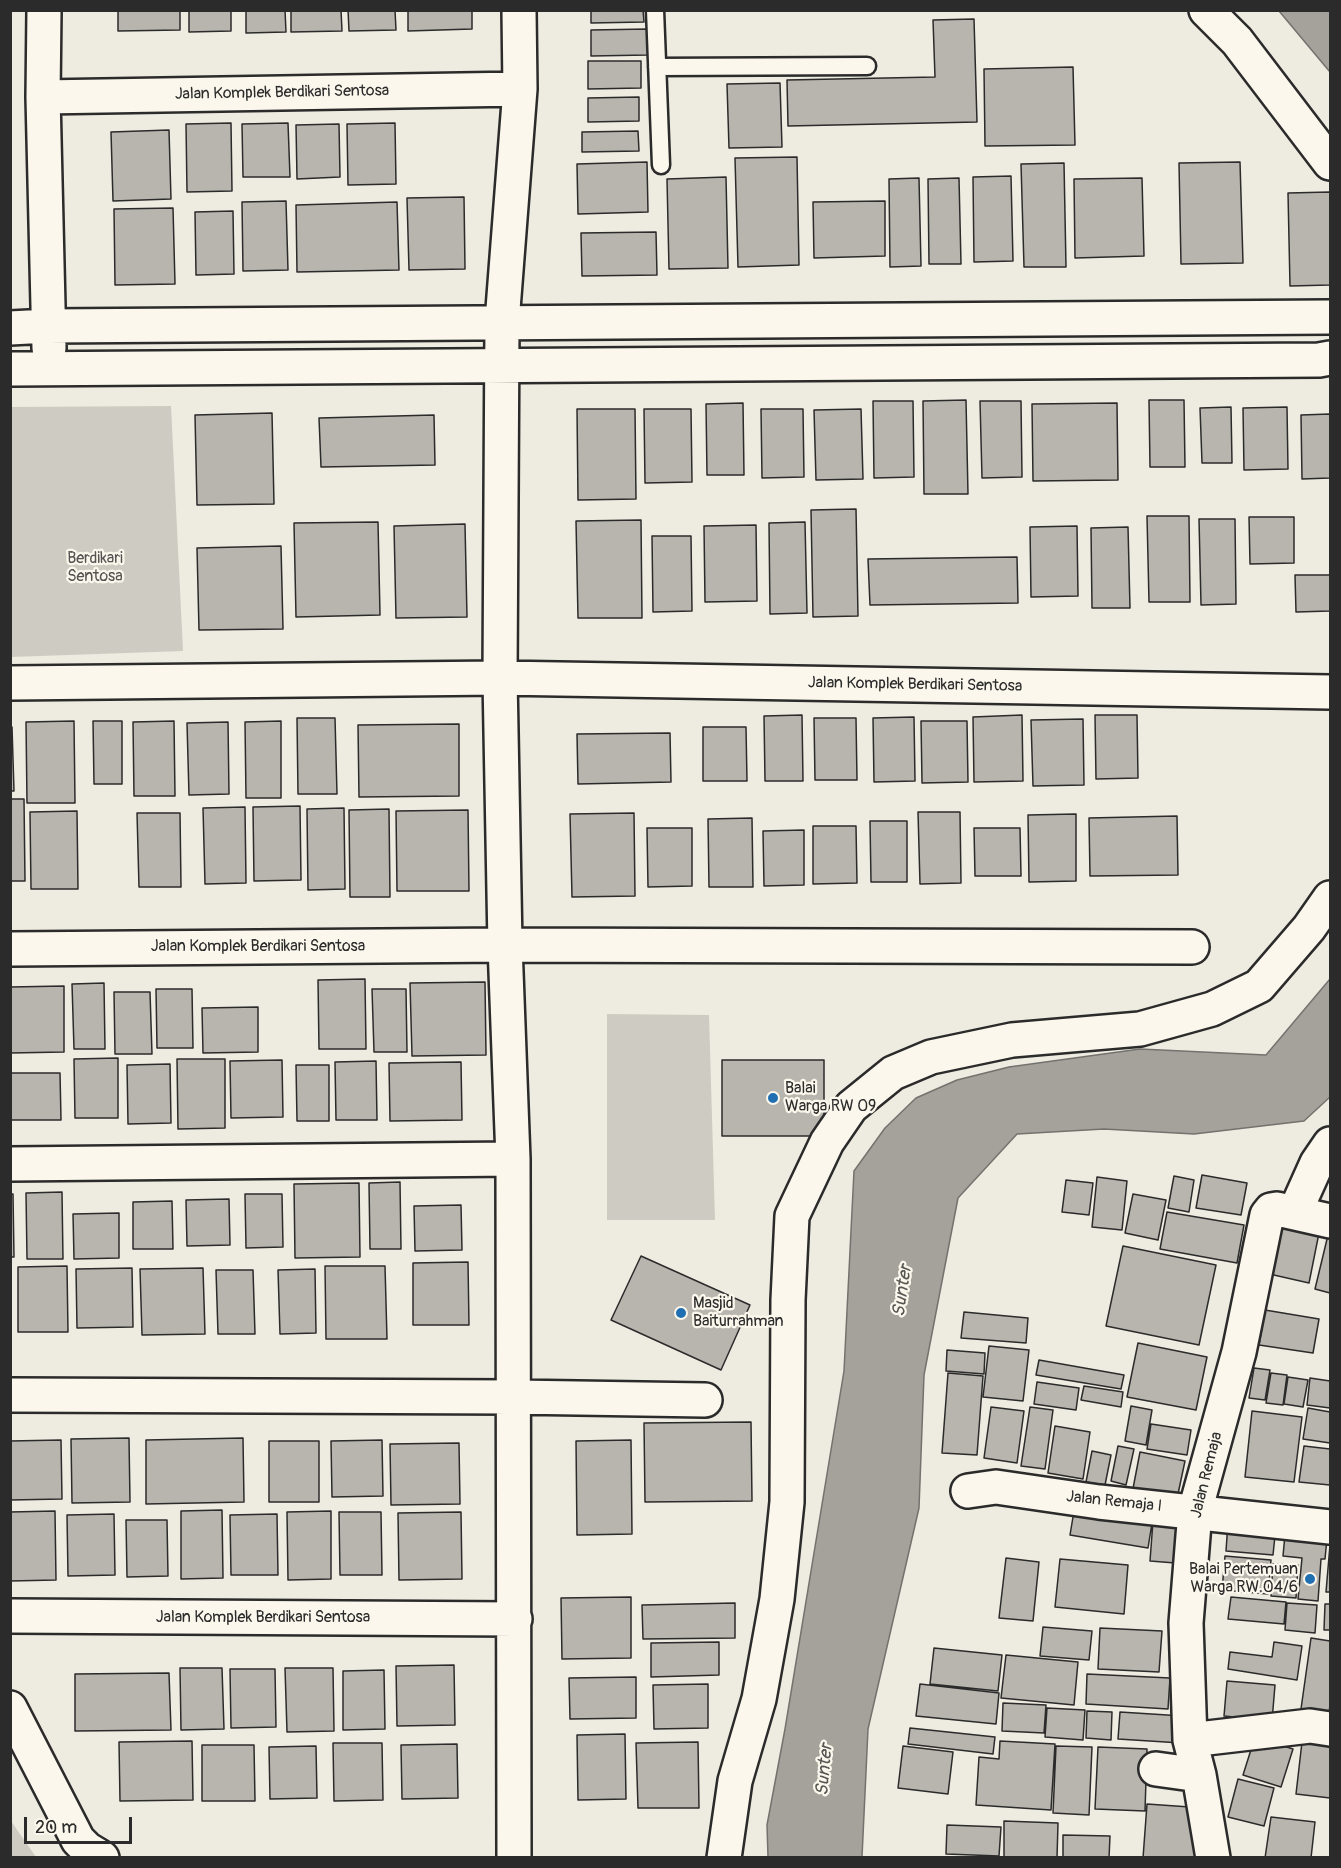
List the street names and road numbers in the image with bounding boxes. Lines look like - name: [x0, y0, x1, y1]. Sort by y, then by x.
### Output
- street label: Jalan Komplek Berdikari Sentosa: [175, 82, 389, 104]
- street label: Jalan Komplek Berdikari Sentosa: [808, 674, 1022, 696]
- street label: Jalan Komplek Berdikari Sentosa: [151, 937, 365, 957]
- street label: Jalan Remaja: [1187, 1430, 1227, 1520]
- street label: Jalan Remaja I: [1065, 1487, 1163, 1517]
- street label: Jalan Komplek Berdikari Sentosa: [156, 1608, 370, 1628]

